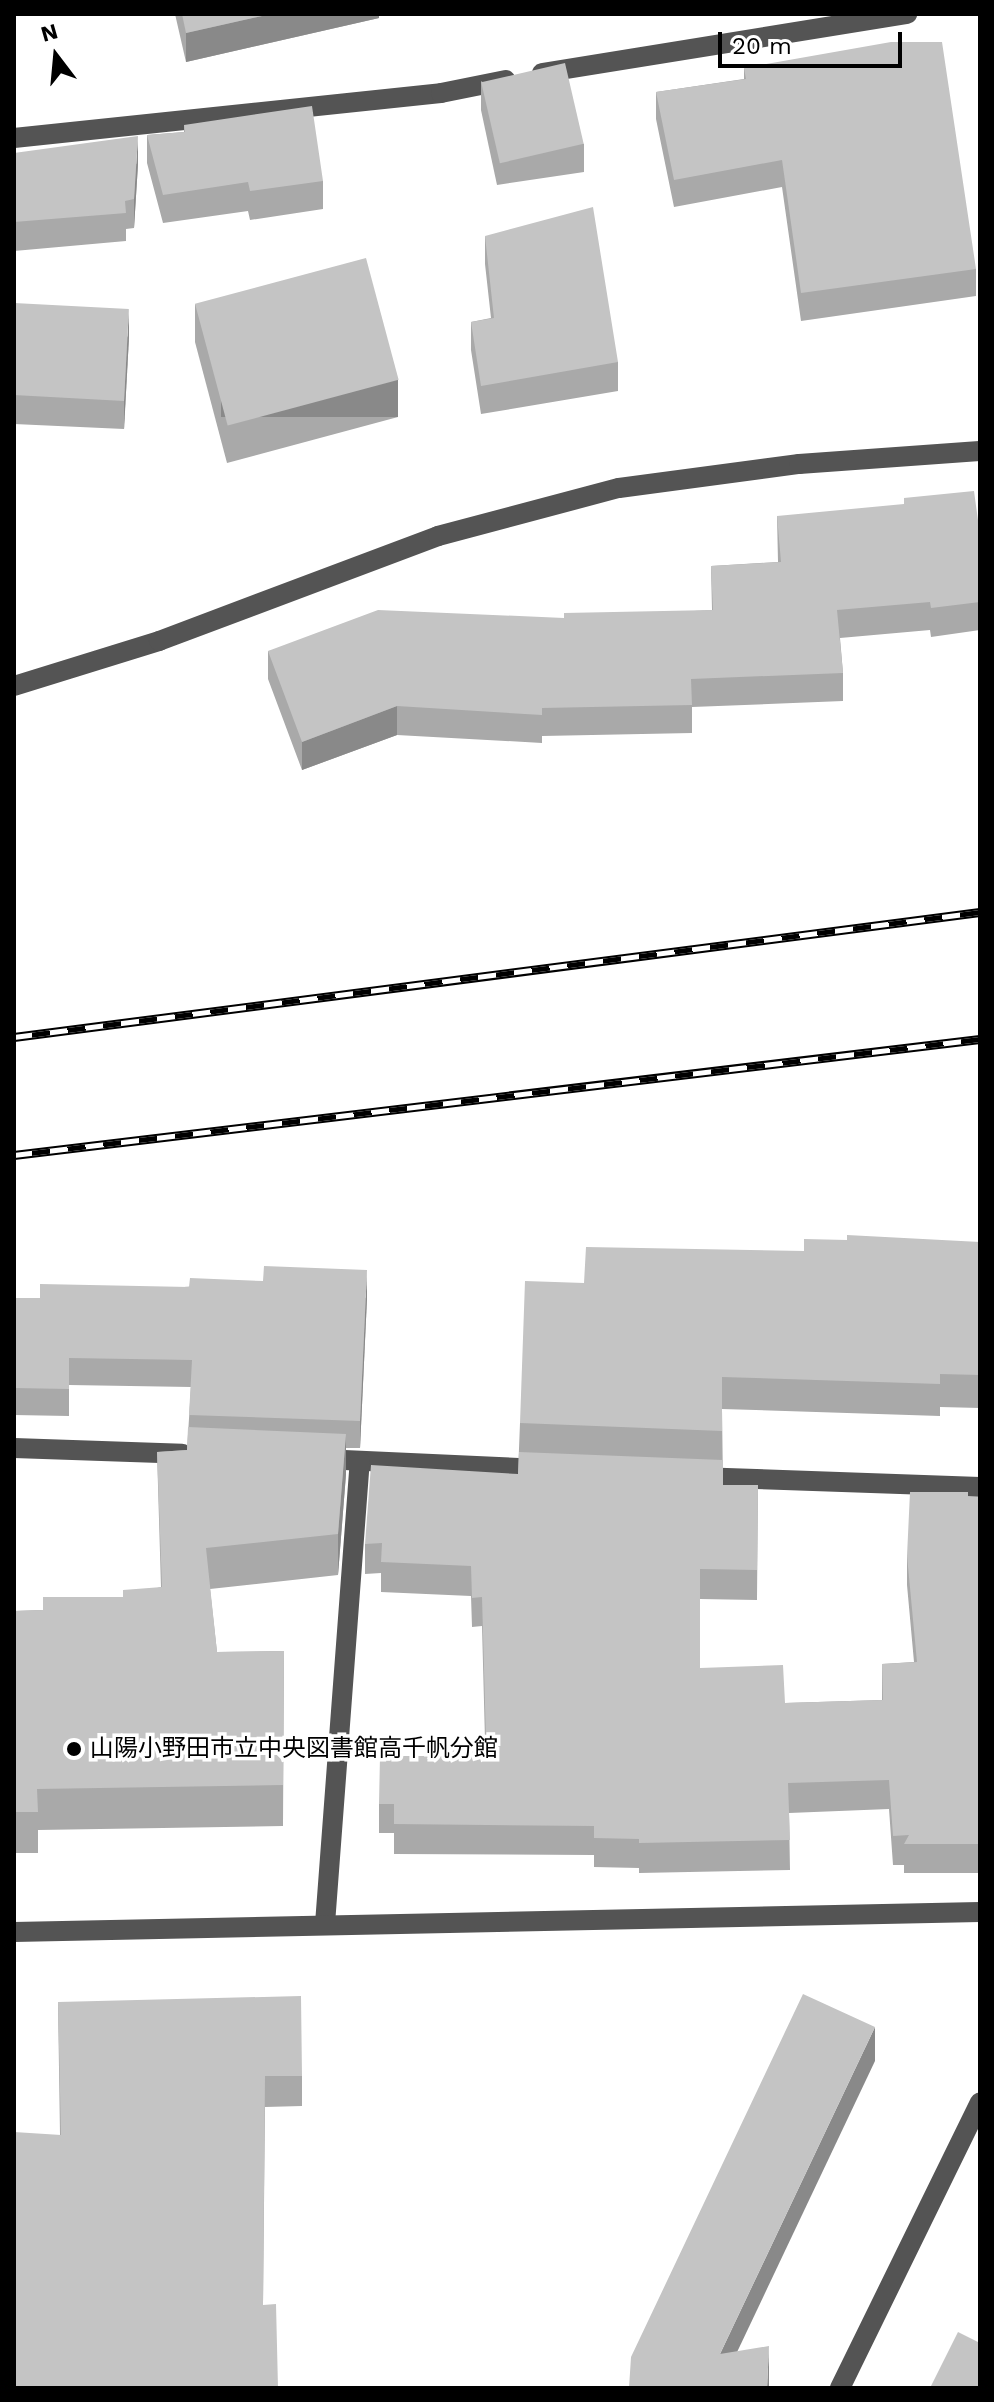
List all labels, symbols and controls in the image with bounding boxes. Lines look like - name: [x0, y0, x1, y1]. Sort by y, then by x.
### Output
- north arrow: [16, 16, 96, 96]
- scale bar: [722, 16, 906, 66]
- text: N: [38, 18, 61, 47]
- text: 20 m: [732, 32, 792, 60]
- place label: 山陽小野田市立中央図書館高千帆分館: [90, 1735, 498, 1763]
- marker: 山陽小野田市立中央図書館高千帆分館: [65, 1740, 83, 1758]

